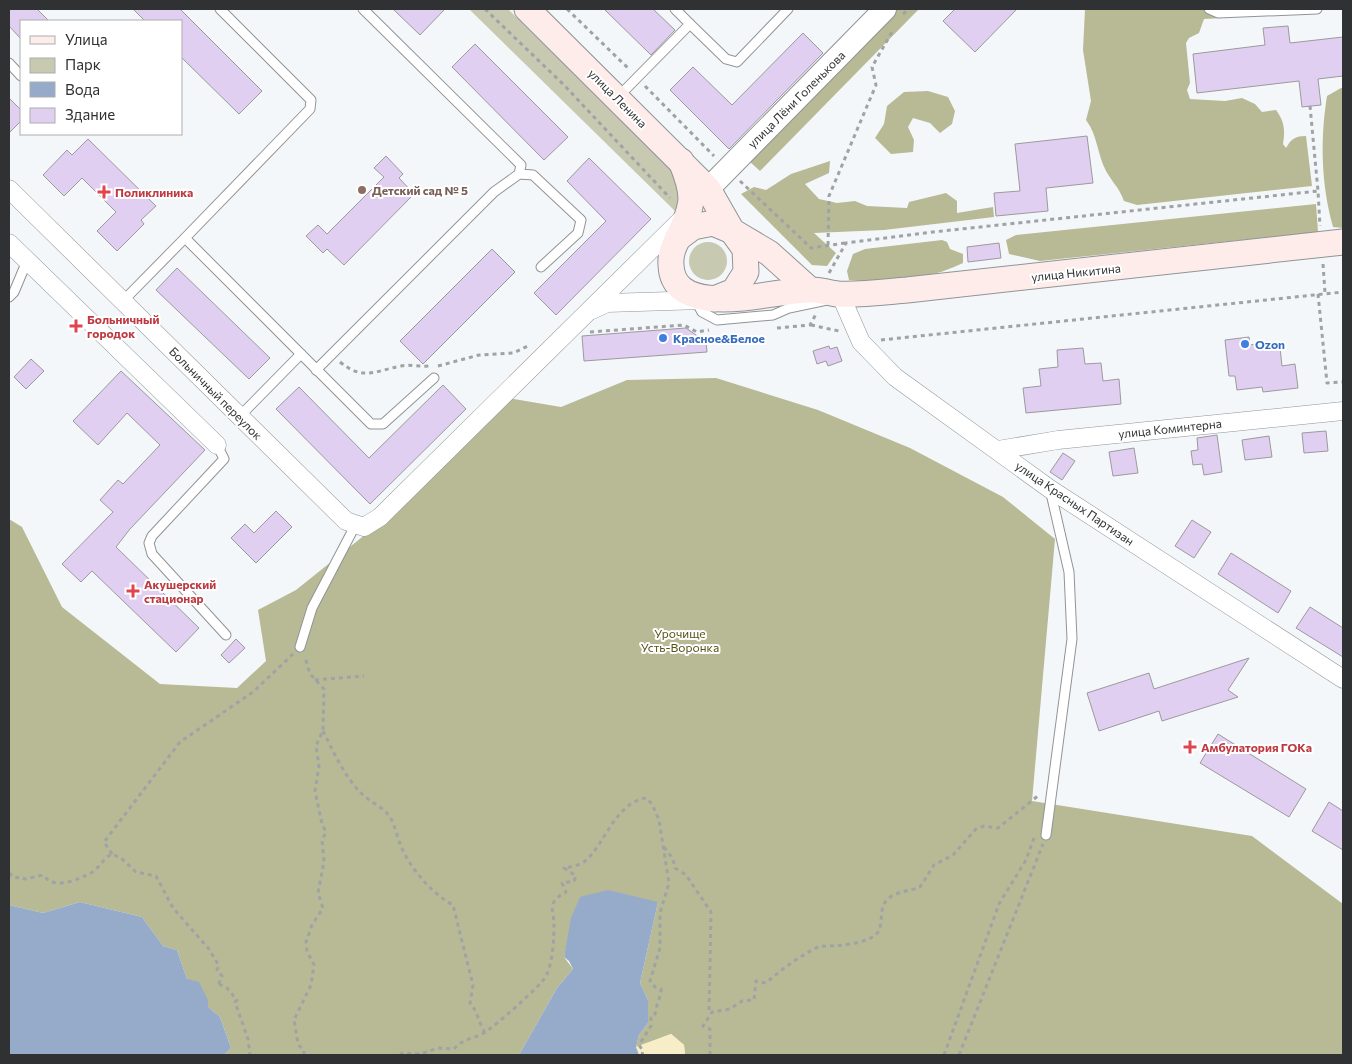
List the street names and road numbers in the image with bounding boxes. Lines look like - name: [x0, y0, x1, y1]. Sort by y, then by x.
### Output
- street label: улица Лёни Голенькова: [745, 48, 847, 150]
- street label: улица Ленина: [586, 66, 650, 130]
- street label: улица Никитина: [1031, 260, 1121, 284]
- street label: Больничный переулок: [167, 344, 266, 443]
- street label: улица Коминтерна: [1117, 416, 1223, 440]
- street label: улица Красных Партизан: [1013, 458, 1137, 548]

